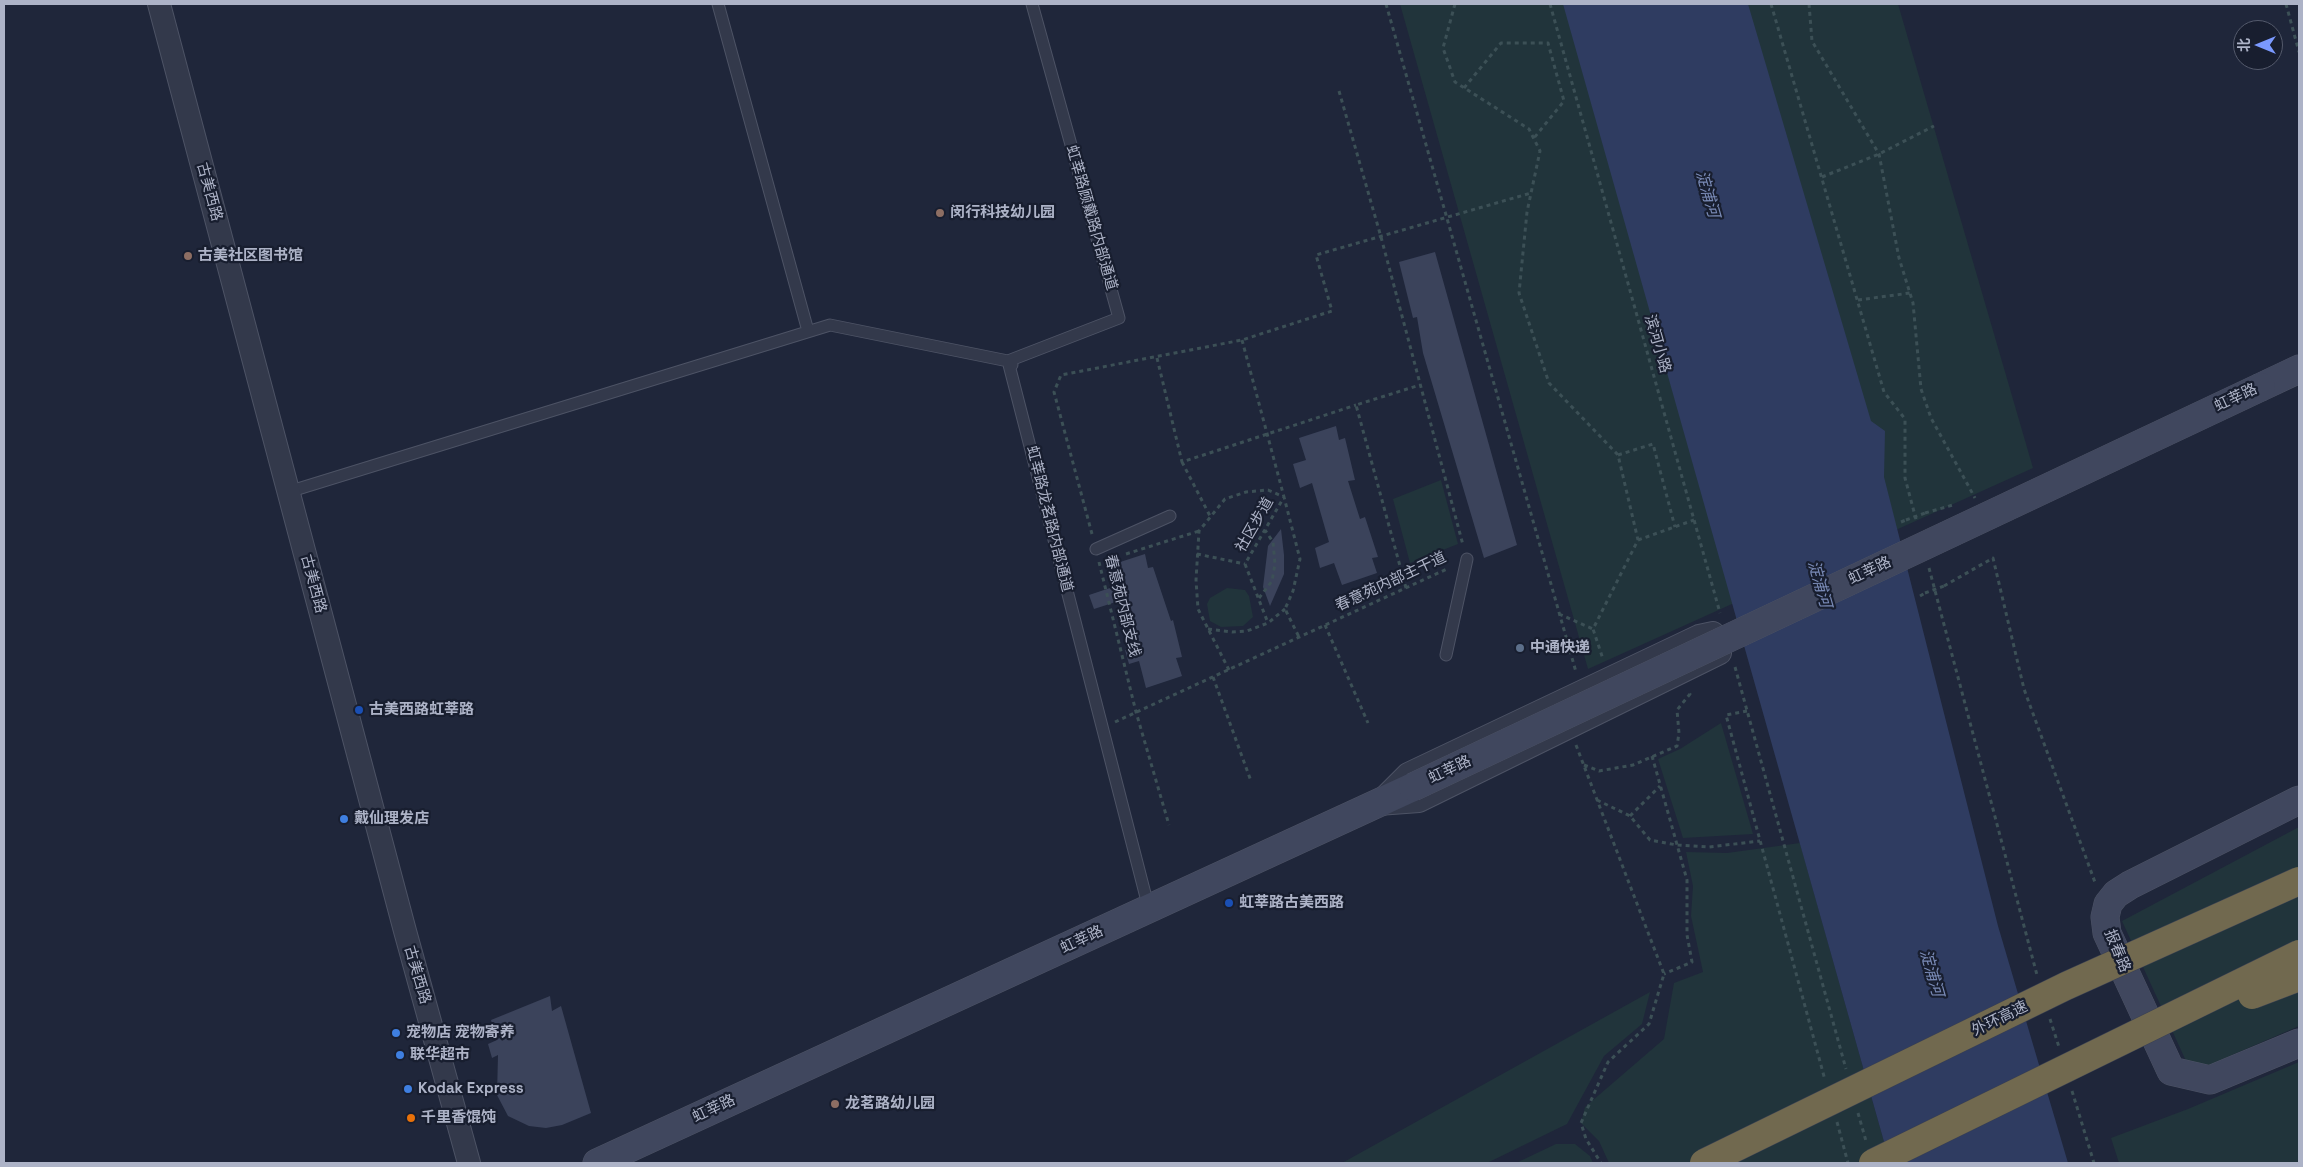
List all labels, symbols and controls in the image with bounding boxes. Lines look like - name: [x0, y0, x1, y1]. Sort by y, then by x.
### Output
- north arrow: [2233, 20, 2283, 70]
- text: 北: [2235, 38, 2253, 52]
- street label: 虹莘路顾戴路内部通道: [1062, 143, 1120, 293]
- street label: 古美西路: [193, 161, 225, 223]
- water label: 淀浦河: [1691, 168, 1723, 220]
- place label: 闵行科技幼儿园: [950, 204, 1055, 222]
- marker: 闵行科技幼儿园: [934, 207, 946, 219]
- place label: 古美社区图书馆: [198, 247, 303, 265]
- marker: 古美社区图书馆: [182, 250, 194, 262]
- street label: 滨河小路: [1640, 313, 1674, 375]
- street label: 虹莘路: [2212, 380, 2260, 416]
- street label: 虹莘路龙茗路内部通道: [1022, 444, 1076, 594]
- street label: 社区步道: [1232, 495, 1278, 555]
- street label: 春意苑内部主干道: [1333, 548, 1449, 616]
- street label: 古美西路: [297, 553, 329, 615]
- street label: 春意苑内部支线: [1101, 553, 1143, 659]
- street label: 虹莘路: [1846, 553, 1894, 589]
- water label: 淀浦河: [1803, 558, 1835, 610]
- place label: 中通快递: [1530, 639, 1590, 657]
- marker: 中通快递: [1514, 642, 1526, 654]
- place label: 古美西路虹莘路: [369, 701, 474, 719]
- marker: 古美西路虹莘路: [353, 704, 365, 716]
- street label: 虹莘路: [1426, 752, 1474, 788]
- place label: 戴仙理发店: [354, 810, 429, 828]
- marker: 戴仙理发店: [338, 813, 350, 825]
- place label: 虹莘路古美西路: [1239, 894, 1344, 912]
- marker: 虹莘路古美西路: [1223, 897, 1235, 909]
- street label: 虹莘路: [1058, 922, 1106, 958]
- street label: 报春路: [2100, 927, 2134, 975]
- street label: 古美西路: [400, 944, 434, 1006]
- water label: 淀浦河: [1915, 947, 1947, 999]
- street label: 外环高速: [1969, 998, 2031, 1040]
- place label: 宠物店 宠物寄养: [406, 1024, 515, 1042]
- marker: 宠物店 宠物寄养: [390, 1027, 402, 1039]
- place label: 联华超市: [410, 1046, 470, 1064]
- marker: 联华超市: [394, 1049, 406, 1061]
- place label: Kodak Express: [418, 1080, 524, 1098]
- marker: Kodak Express: [402, 1083, 414, 1095]
- street label: 虹莘路: [690, 1091, 738, 1127]
- place label: 龙茗路幼儿园: [845, 1095, 935, 1113]
- marker: 龙茗路幼儿园: [829, 1098, 841, 1110]
- place label: 千里香馄饨: [421, 1109, 496, 1127]
- marker: 千里香馄饨: [405, 1112, 417, 1124]

